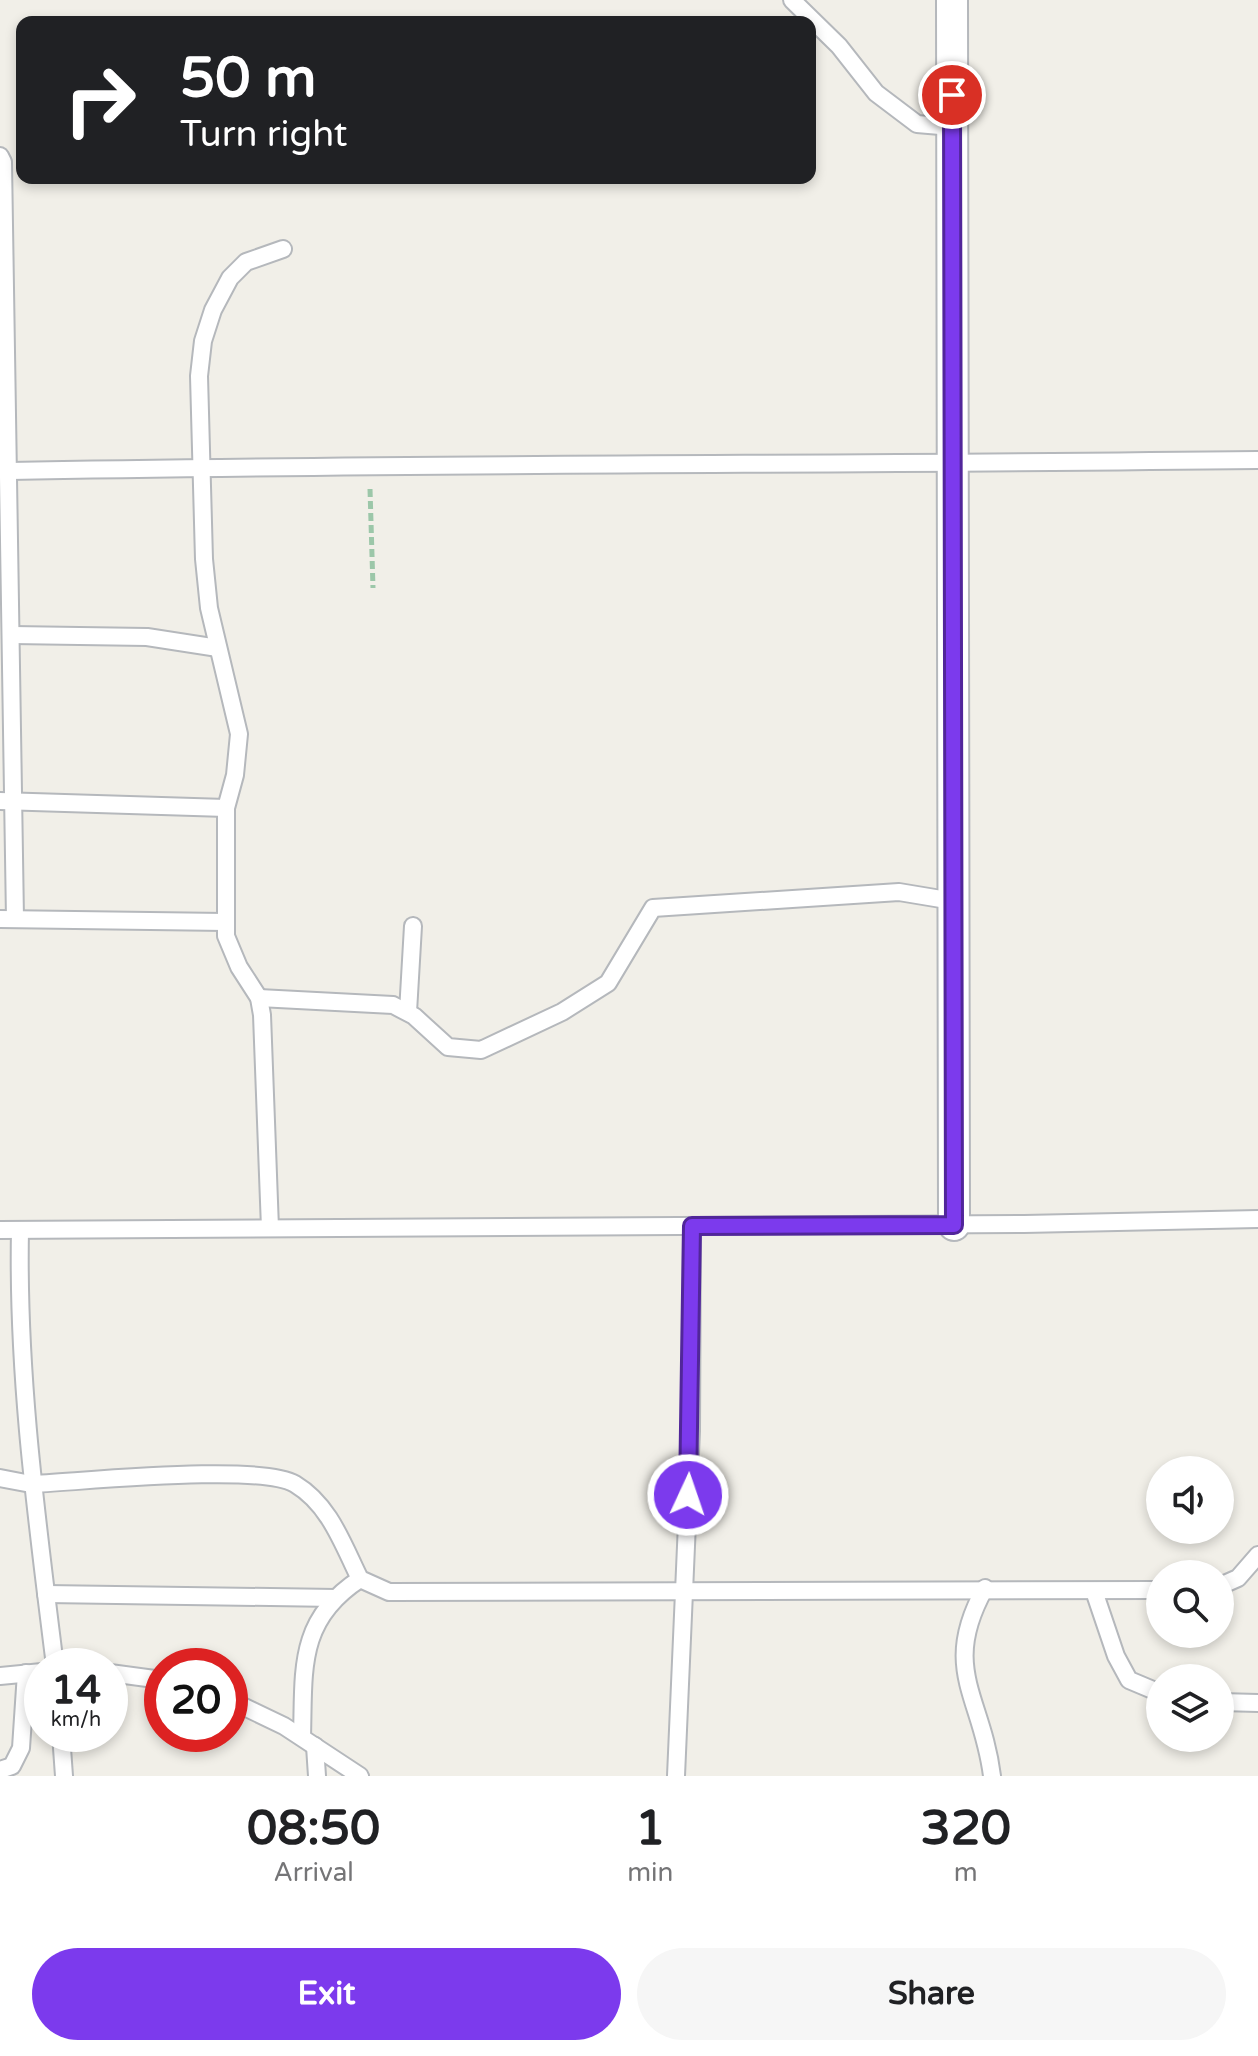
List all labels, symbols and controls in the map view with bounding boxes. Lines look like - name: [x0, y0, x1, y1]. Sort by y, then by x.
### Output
- text: 50 m: [180, 45, 316, 112]
- icon: right: [48, 48, 152, 152]
- pin: [918, 61, 986, 129]
- icon: arrive: [930, 73, 974, 117]
- text: Turn right: [180, 113, 347, 156]
- position arrow: [646, 1453, 730, 1537]
- map controls: [1146, 1456, 1234, 1752]
- button: sound: [1146, 1456, 1234, 1544]
- button: search: [1146, 1560, 1234, 1648]
- speed limit sign: 20: [144, 1648, 248, 1752]
- button: layers: [1146, 1664, 1234, 1752]
- text: 14: [51, 1666, 101, 1714]
- text: km/h: [51, 1708, 101, 1732]
- text: 08:50: [247, 1800, 380, 1858]
- text: 1: [635, 1800, 665, 1858]
- text: 320: [920, 1800, 1011, 1858]
- text: Arrival: [273, 1857, 354, 1888]
- text: min: [627, 1857, 673, 1888]
- text: m: [954, 1857, 978, 1888]
- button: Exit: [32, 1948, 621, 2040]
- button: Share: [637, 1948, 1226, 2040]

